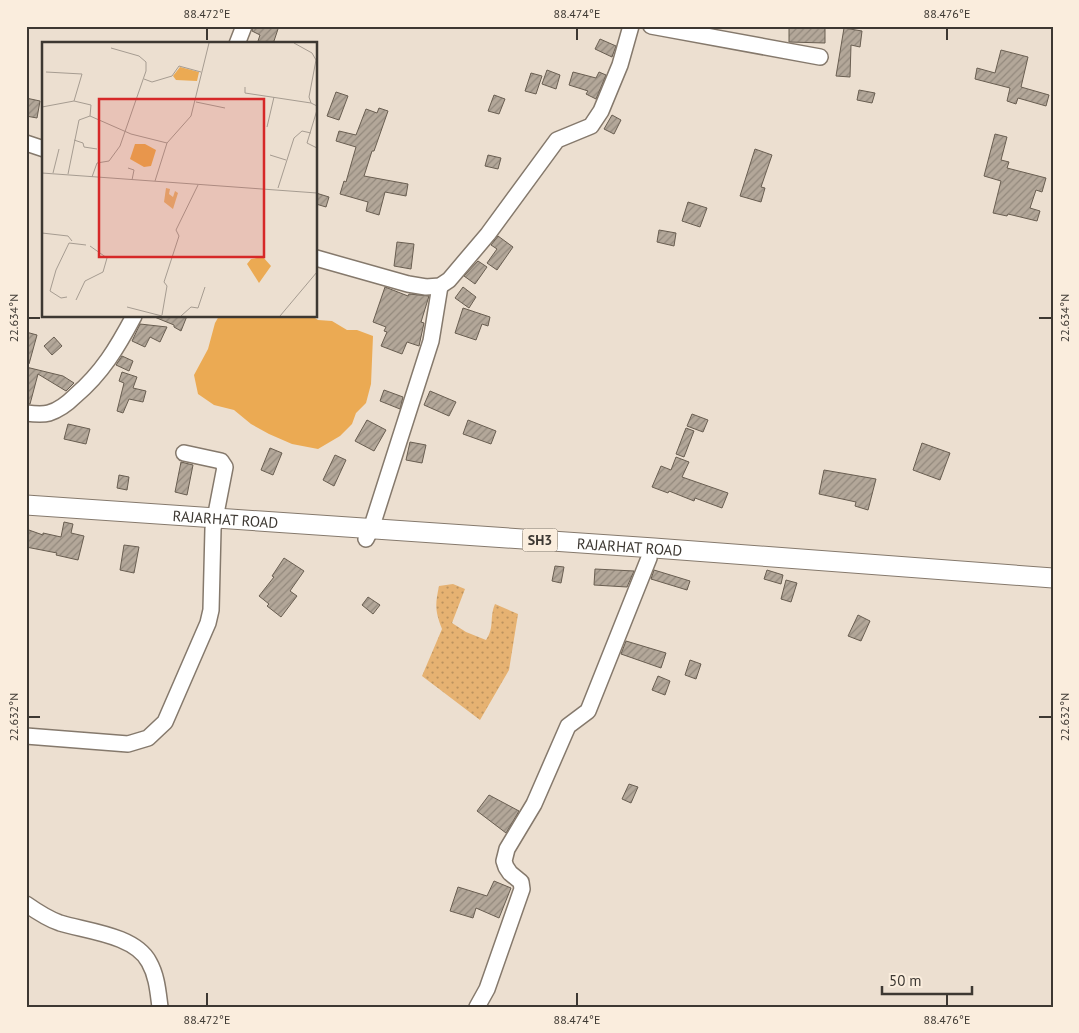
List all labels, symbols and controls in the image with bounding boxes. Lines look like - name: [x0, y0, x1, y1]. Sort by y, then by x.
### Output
- text: 88.472°E: [184, 6, 230, 21]
- text: 88.474°E: [554, 6, 600, 21]
- text: 88.476°E: [924, 6, 970, 21]
- inset map: [42, 42, 318, 318]
- text: 22.634°N: [6, 294, 21, 342]
- text: 22.634°N: [1057, 294, 1072, 342]
- street label: RAJARHAT ROAD: [172, 506, 279, 532]
- road number: SH3: [522, 528, 558, 552]
- street label: RAJARHAT ROAD: [576, 533, 683, 560]
- text: 22.632°N: [6, 693, 21, 741]
- text: 22.632°N: [1057, 693, 1072, 741]
- scale bar: [882, 963, 972, 995]
- text: 50 m: [889, 971, 922, 990]
- text: 88.472°E: [184, 1012, 230, 1027]
- text: 88.474°E: [554, 1012, 600, 1027]
- text: 88.476°E: [924, 1012, 970, 1027]

